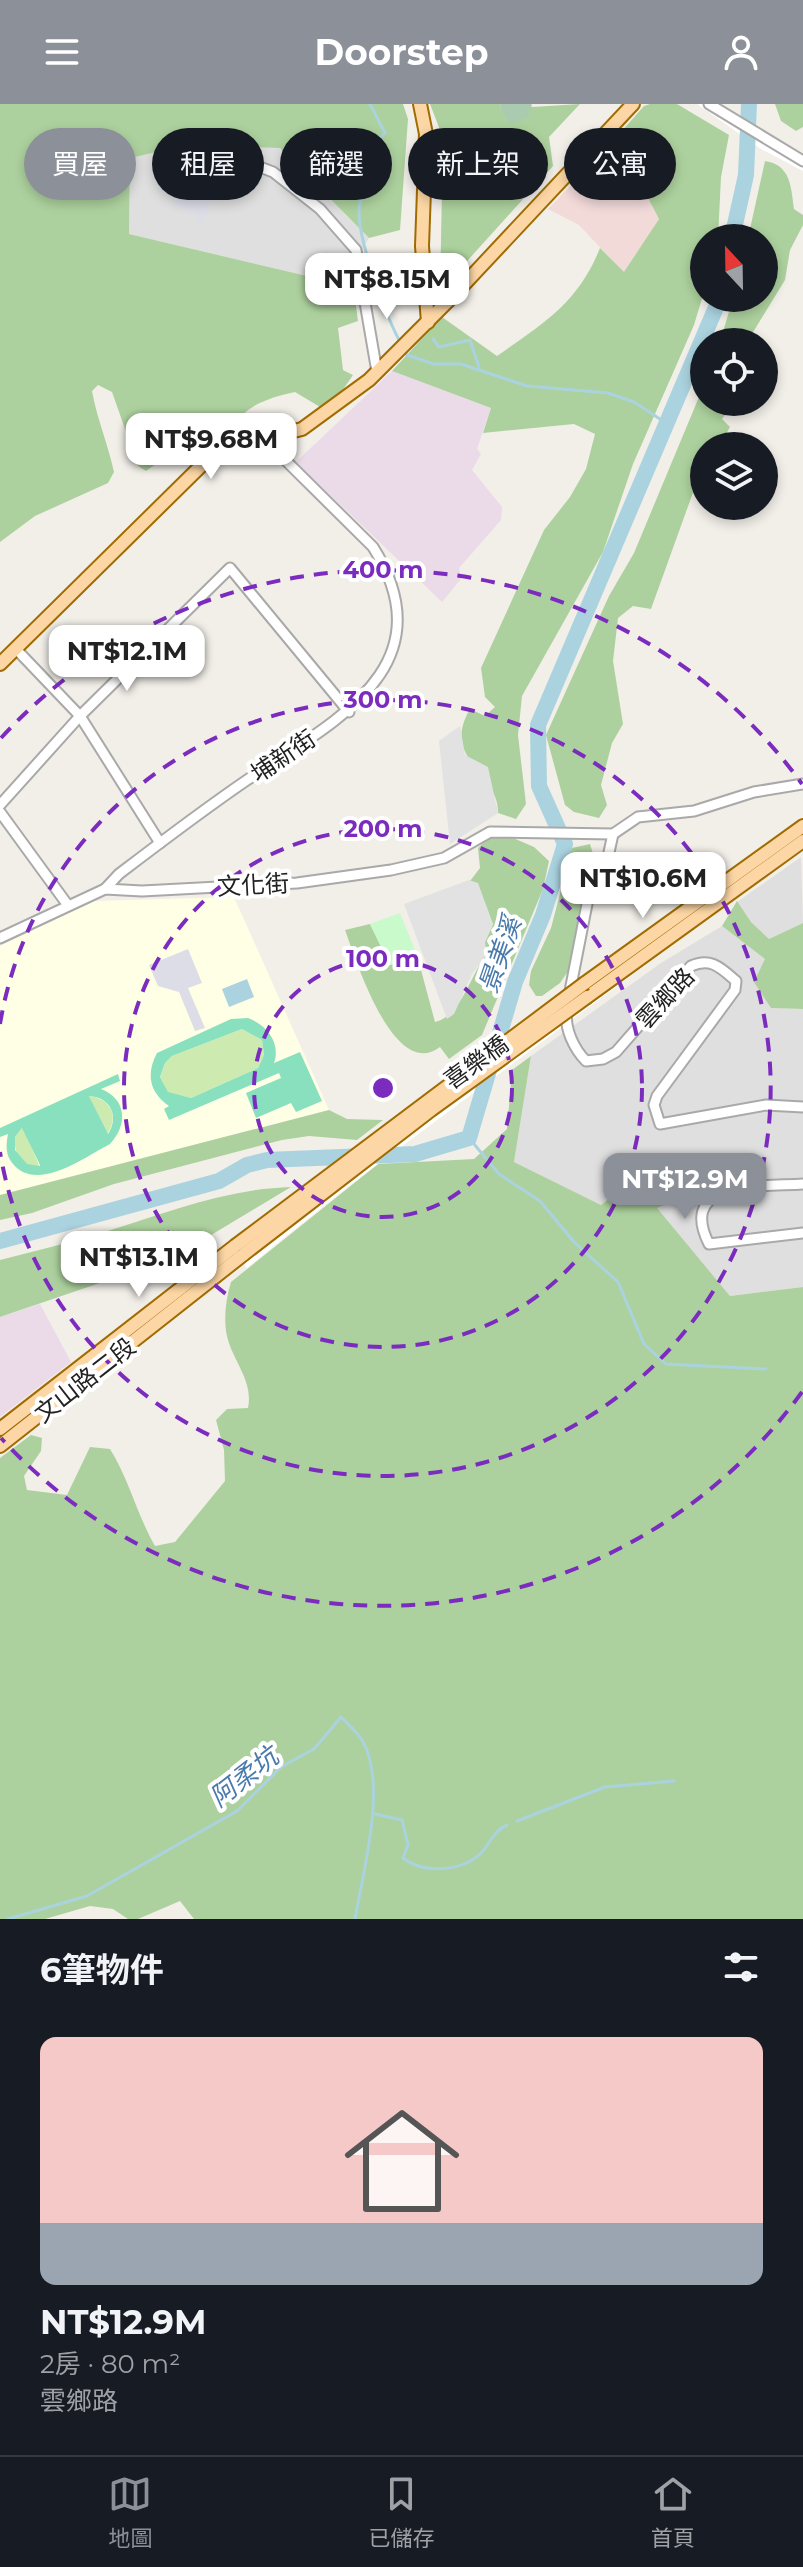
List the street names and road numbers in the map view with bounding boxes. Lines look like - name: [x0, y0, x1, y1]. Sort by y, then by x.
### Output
- street label: 埔新街: [245, 724, 321, 788]
- street label: 文化街: [216, 869, 290, 901]
- street label: 雲鄉路: [630, 962, 700, 1034]
- street label: 喜樂橋: [438, 1029, 514, 1095]
- street label: 文山路二段: [29, 1332, 141, 1428]

